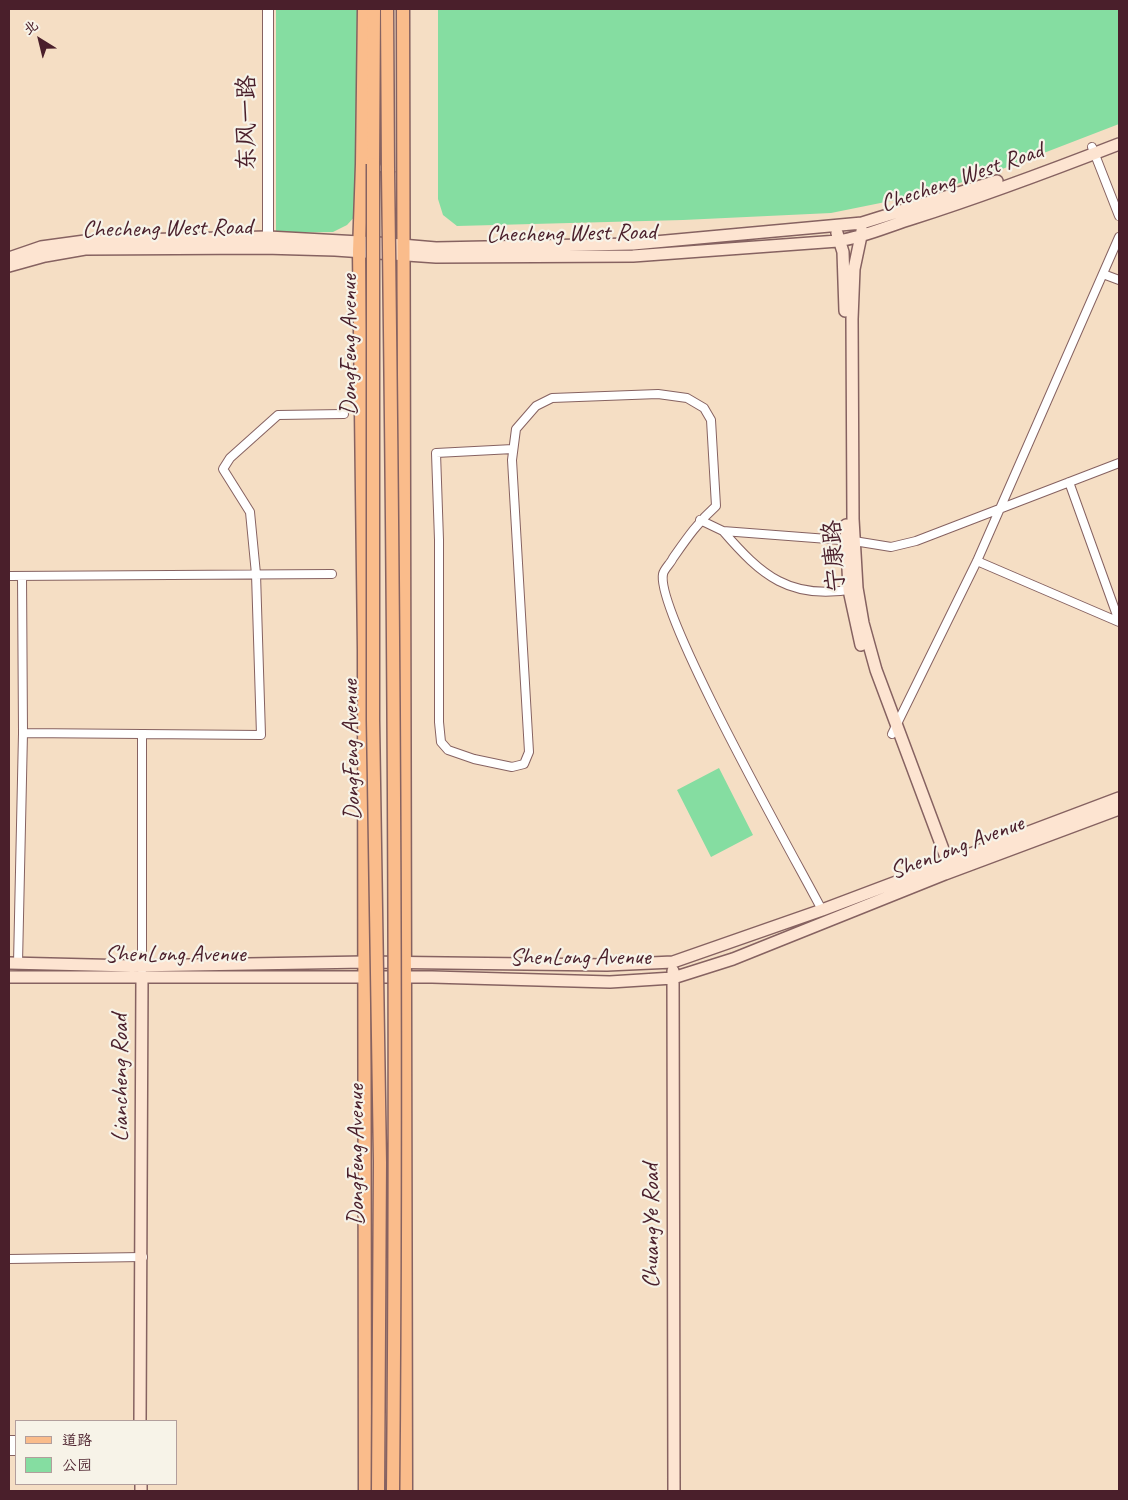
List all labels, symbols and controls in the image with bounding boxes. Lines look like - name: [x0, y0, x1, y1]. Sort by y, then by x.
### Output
- north arrow: [15, 15, 65, 65]
- text: 北: [20, 16, 42, 38]
- street label: 东风一路: [234, 75, 262, 171]
- street label: Checheng West Road: [877, 137, 1047, 219]
- street label: Checheng West Road: [82, 213, 252, 245]
- street label: Checheng West Road: [486, 218, 656, 250]
- street label: DongFeng Avenue: [336, 275, 364, 415]
- street label: 宁康路: [818, 519, 852, 593]
- street label: DongFeng Avenue: [336, 679, 368, 821]
- street label: ShenLong Avenue: [886, 809, 1028, 887]
- street label: ShenLong Avenue: [105, 941, 245, 969]
- street label: ShenLong Avenue: [510, 944, 650, 972]
- street label: Liancheng Road: [107, 1014, 135, 1142]
- street label: DongFeng Avenue: [343, 1085, 371, 1225]
- street label: ChuangYe Road: [638, 1164, 666, 1288]
- legend: [15, 1420, 178, 1485]
- text: 道路: [62, 1431, 92, 1450]
- text: 公园: [62, 1456, 92, 1475]

